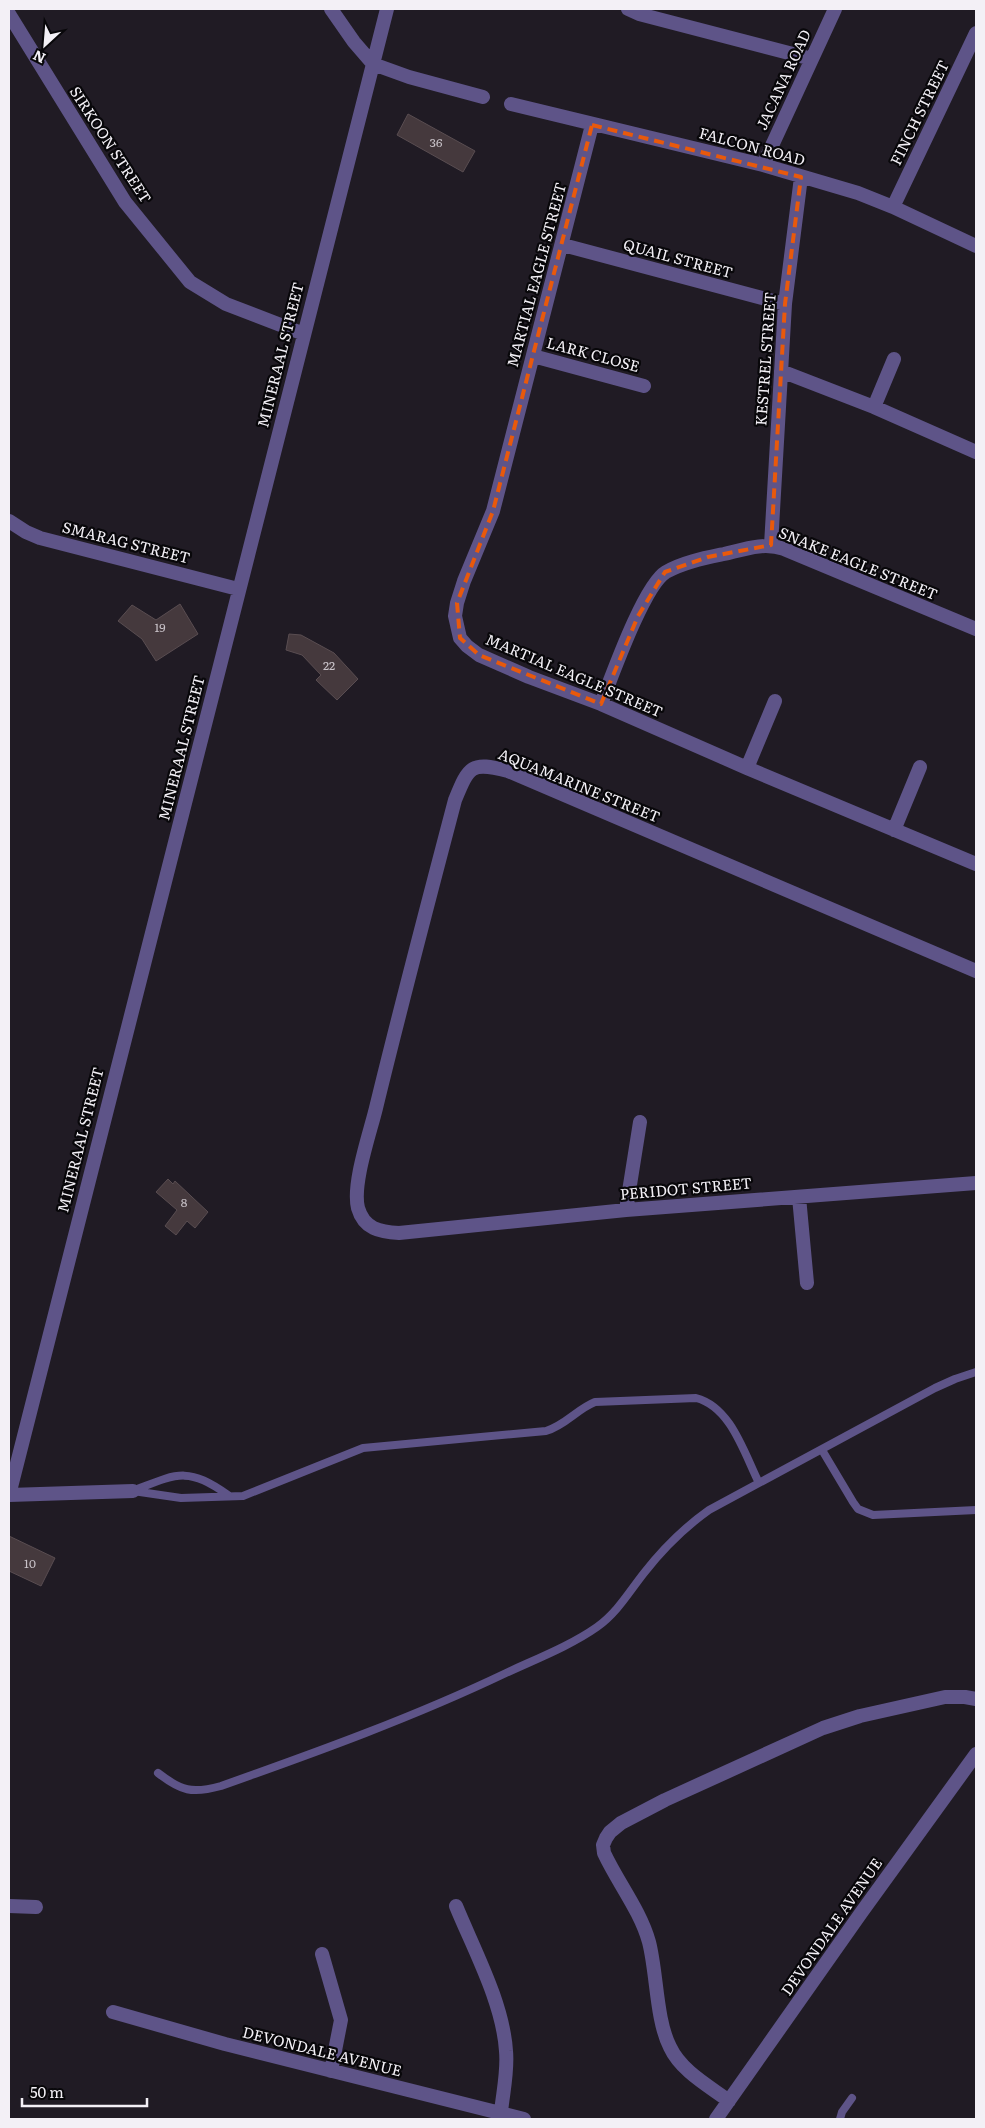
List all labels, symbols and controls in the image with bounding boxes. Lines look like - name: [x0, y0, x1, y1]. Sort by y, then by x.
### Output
- north arrow: [20, 20, 70, 70]
- street label: JACANA ROAD: [749, 25, 816, 133]
- text: N: [29, 46, 49, 69]
- street label: FINCH STREET: [883, 56, 954, 169]
- street label: SIRKOON STREET: [65, 81, 158, 207]
- street label: FALCON ROAD: [697, 120, 808, 171]
- house number: 36: [430, 133, 443, 151]
- street label: MARTIAL EAGLE STREET: [500, 180, 571, 370]
- street label: QUAIL STREET: [621, 232, 736, 283]
- street label: MINERAAL STREET: [250, 280, 309, 430]
- street label: KESTREL STREET: [748, 291, 781, 427]
- street label: LARK CLOSE: [544, 330, 642, 377]
- street label: SMARAG STREET: [60, 515, 193, 569]
- street label: SNAKE EAGLE STREET: [776, 520, 942, 605]
- house number: 19: [154, 618, 166, 636]
- street label: MARTIAL EAGLE STREET: [482, 627, 667, 722]
- house number: 22: [323, 656, 335, 674]
- street label: MINERAAL STREET: [151, 673, 210, 823]
- street label: AQUAMARINE STREET: [495, 742, 664, 828]
- street label: MINERAAL STREET: [50, 1065, 109, 1215]
- street label: PERIDOT STREET: [619, 1170, 753, 1205]
- house number: 8: [181, 1193, 188, 1211]
- house number: 10: [24, 1554, 36, 1572]
- street label: DEVONDALE AVENUE: [774, 1853, 887, 2000]
- street label: DEVONDALE AVENUE: [240, 2020, 404, 2081]
- scale bar: [22, 2076, 148, 2108]
- text: 50 m: [30, 2080, 64, 2103]

